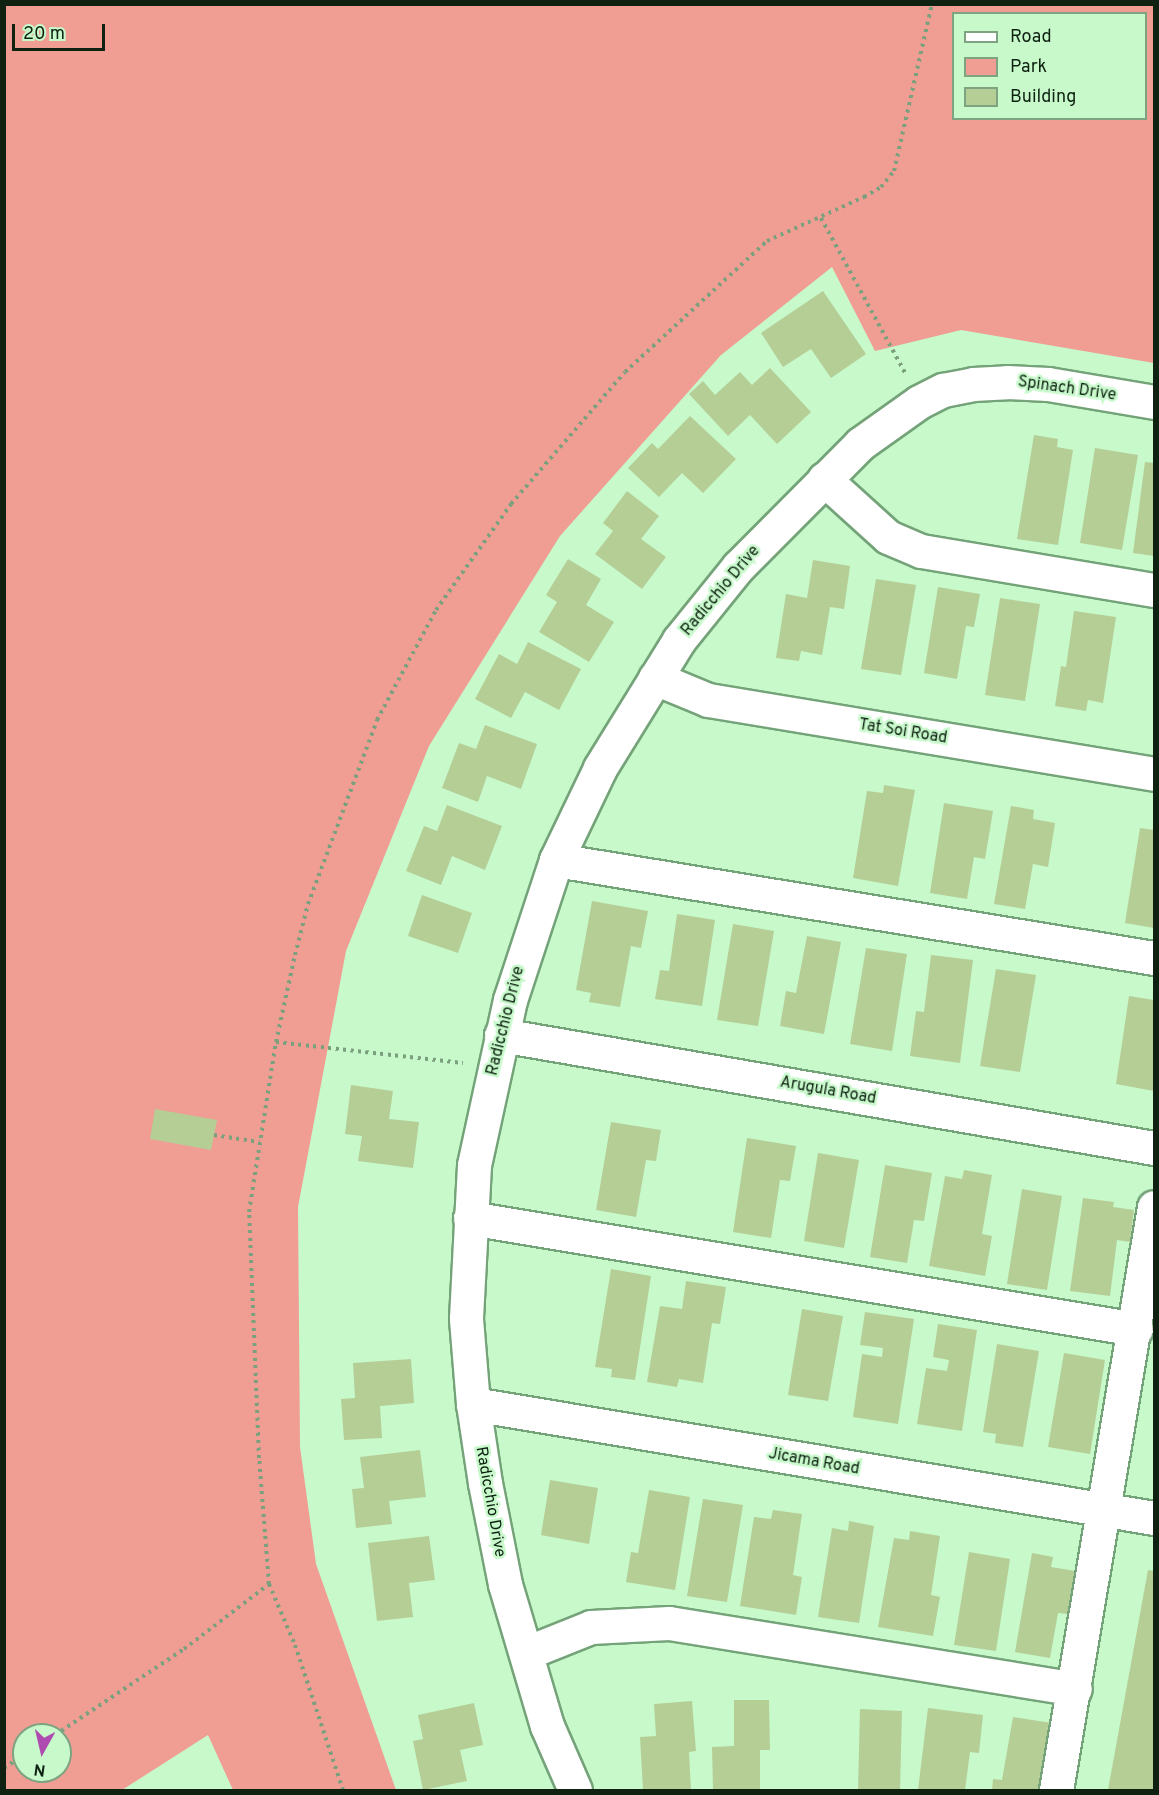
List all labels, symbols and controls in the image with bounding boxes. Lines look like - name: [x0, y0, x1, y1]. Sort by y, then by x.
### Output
- scale bar: [15, 12, 108, 50]
- legend: [952, 12, 1147, 120]
- text: 20 m: [23, 23, 65, 46]
- text: Road: [1010, 26, 1052, 49]
- text: Park: [1010, 56, 1047, 79]
- text: Building: [1010, 86, 1076, 109]
- street label: Spinach Drive: [1017, 373, 1117, 405]
- street label: Radicchio Drive: [678, 542, 764, 640]
- street label: Tat Soi Road: [857, 716, 949, 748]
- street label: Radicchio Drive: [483, 964, 529, 1078]
- street label: Arugula Road: [778, 1073, 878, 1109]
- street label: Radicchio Drive: [471, 1445, 509, 1559]
- street label: Jicama Road: [767, 1445, 861, 1479]
- north arrow: [12, 1723, 72, 1783]
- text: N: [33, 1758, 47, 1780]

